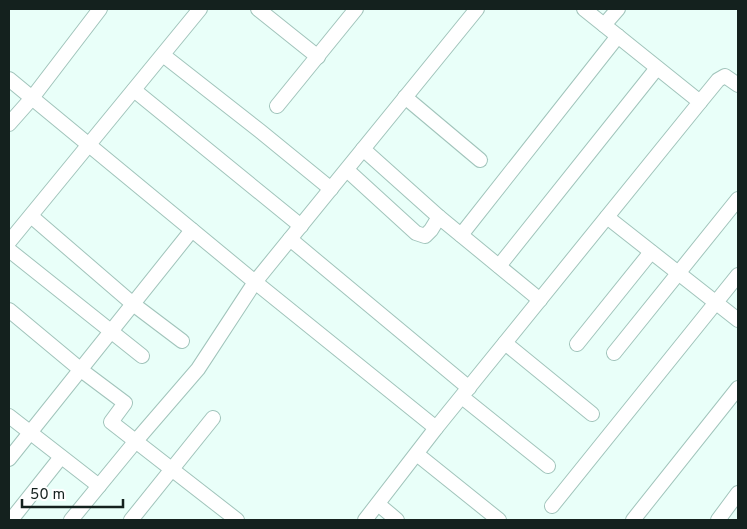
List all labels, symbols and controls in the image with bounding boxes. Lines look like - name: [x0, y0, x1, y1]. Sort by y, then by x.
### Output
- scale bar: [22, 476, 124, 508]
- text: 50 m: [30, 486, 65, 505]

